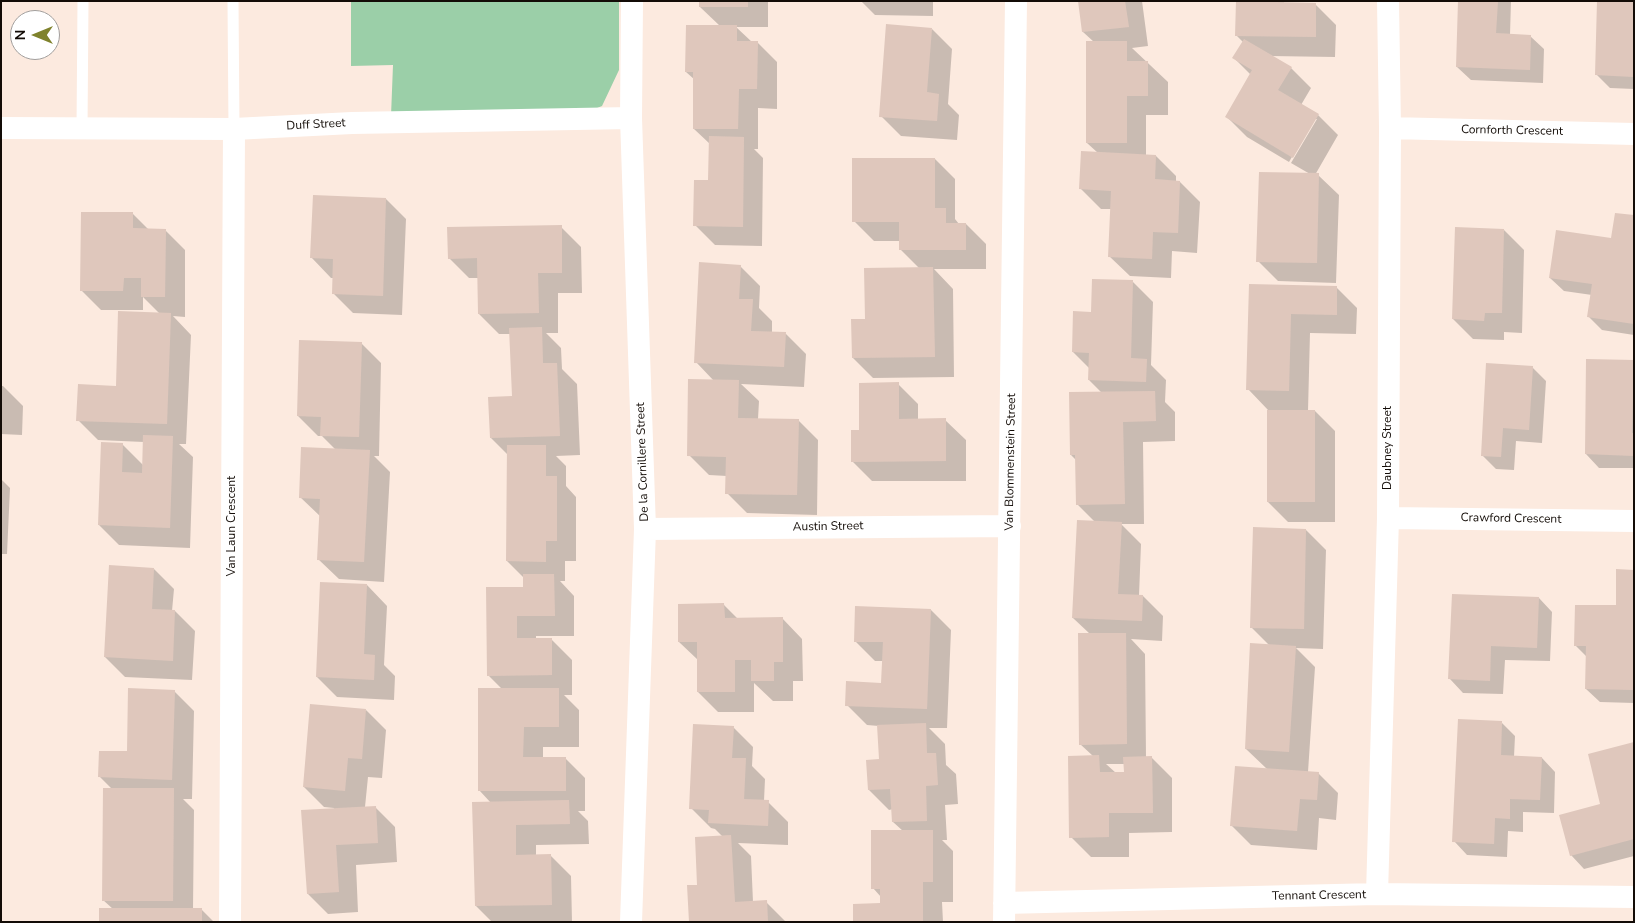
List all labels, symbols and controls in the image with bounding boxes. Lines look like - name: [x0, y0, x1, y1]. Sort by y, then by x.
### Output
- north arrow: [10, 10, 60, 60]
- text: N: [11, 30, 30, 40]
- street label: Duff Street: [286, 116, 346, 134]
- street label: Cornforth Crescent: [1461, 123, 1563, 139]
- street label: Van Blommenstein Street: [1003, 393, 1019, 531]
- street label: De la Cornillere Street: [634, 402, 652, 522]
- street label: Daubney Street: [1381, 406, 1395, 490]
- street label: Van Laun Crescent: [225, 476, 239, 576]
- street label: Crawford Crescent: [1460, 511, 1562, 527]
- street label: Austin Street: [792, 519, 864, 535]
- street label: Tennant Crescent: [1272, 888, 1366, 904]

